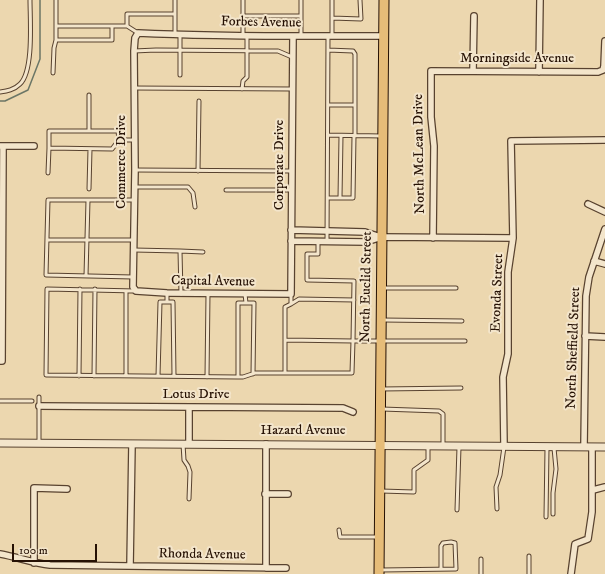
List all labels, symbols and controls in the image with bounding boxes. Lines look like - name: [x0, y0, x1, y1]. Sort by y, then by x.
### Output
- street label: Forbes Avenue: [221, 14, 301, 32]
- street label: Morningside Avenue: [460, 51, 574, 67]
- street label: North McLean Drive: [411, 94, 429, 214]
- street label: Commerce Drive: [114, 115, 130, 209]
- street label: Corporate Drive: [272, 120, 288, 210]
- street label: North Euclid Street: [358, 231, 376, 343]
- street label: Evonda Street: [488, 253, 508, 333]
- street label: Capital Avenue: [171, 273, 255, 291]
- street label: North Sheffield Street: [563, 287, 585, 409]
- street label: Lotus Drive: [163, 387, 229, 403]
- street label: Hazard Avenue: [260, 423, 346, 439]
- scale bar: [14, 536, 99, 562]
- text: 100 m: [19, 543, 48, 558]
- street label: Rhonda Avenue: [158, 546, 246, 564]

